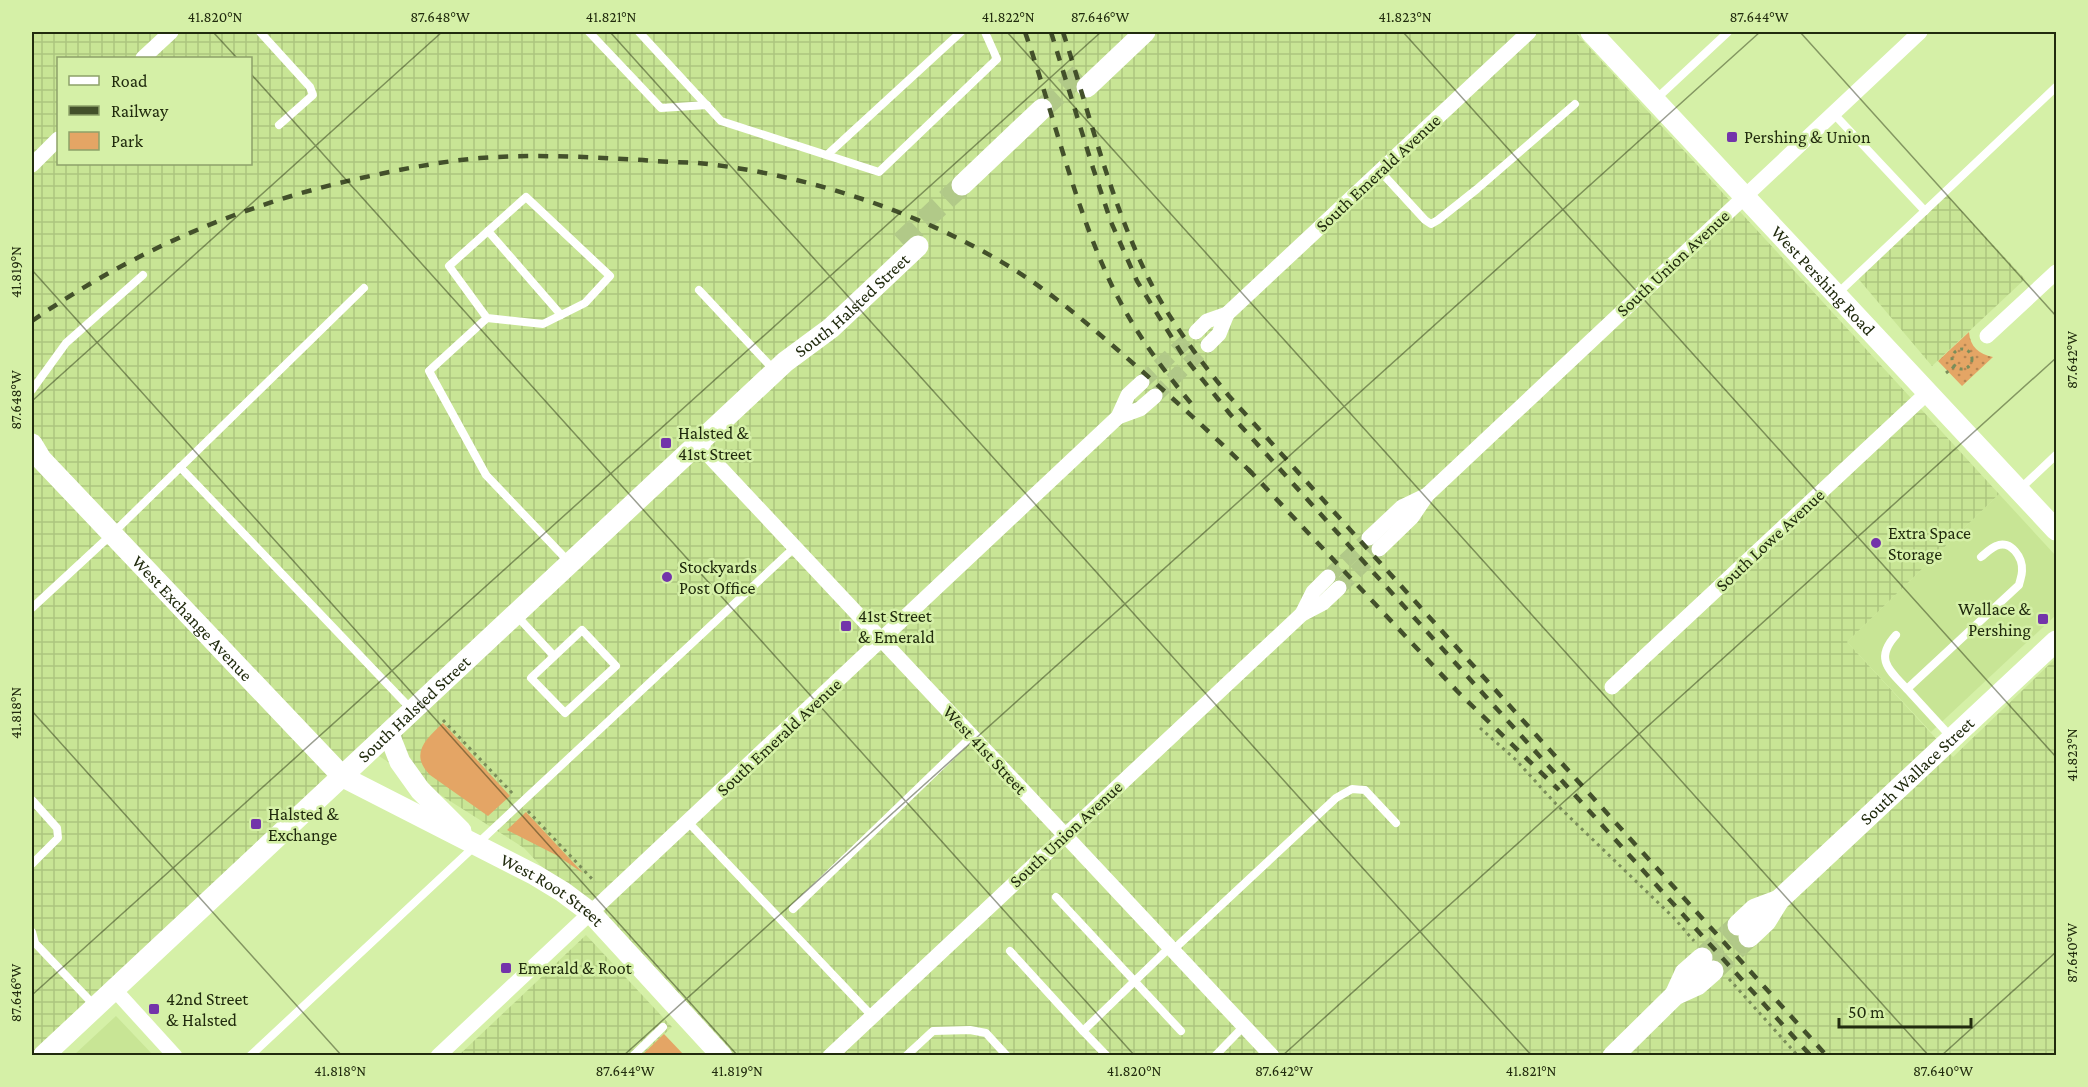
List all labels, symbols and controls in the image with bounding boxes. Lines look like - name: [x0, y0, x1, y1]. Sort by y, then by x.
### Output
- text: 41.820°N: [188, 9, 243, 25]
- text: 87.648°W: [410, 9, 470, 25]
- text: 41.821°N: [586, 9, 637, 25]
- text: 41.822°N: [981, 9, 1035, 25]
- text: 87.646°W: [1071, 9, 1129, 25]
- text: 41.823°N: [1378, 9, 1432, 25]
- text: 87.644°W: [1730, 9, 1789, 25]
- legend: [57, 57, 252, 165]
- text: Road: [111, 71, 148, 91]
- text: Railway: [111, 101, 169, 121]
- street label: South Emerald Avenue: [1312, 110, 1444, 236]
- place label: Pershing & Union: [1744, 127, 1871, 147]
- marker: Pershing & Union: [1725, 130, 1739, 144]
- text: Park: [111, 131, 143, 151]
- street label: South Union Avenue: [1612, 206, 1734, 320]
- street label: West Pershing Road: [1767, 222, 1879, 340]
- text: 41.819°N: [8, 246, 24, 298]
- street label: South Halsted Street: [791, 249, 914, 361]
- text: 87.642°W: [2064, 331, 2080, 389]
- text: 87.648°W: [8, 370, 24, 430]
- place label: Halsted & 41st Street: [678, 423, 753, 464]
- marker: Halsted & 41st Street: [659, 436, 673, 450]
- street label: South Lowe Avenue: [1712, 484, 1829, 595]
- place label: Extra Space Storage: [1888, 523, 1971, 564]
- marker: Extra Space Storage: [1869, 536, 1883, 550]
- street label: West Exchange Avenue: [128, 551, 257, 685]
- place label: Stockyards Post Office: [679, 557, 757, 598]
- marker: Stockyards Post Office: [660, 570, 674, 584]
- place label: Wallace & Pershing: [1958, 599, 2031, 640]
- place label: 41st Street & Emerald: [858, 606, 935, 647]
- marker: Wallace & Pershing: [2036, 612, 2050, 626]
- marker: 41st Street & Emerald: [839, 619, 853, 633]
- street label: South Halsted Street: [354, 651, 475, 766]
- street label: South Emerald Avenue: [713, 674, 845, 800]
- text: 41.818°N: [8, 687, 24, 739]
- street label: West 41st Street: [939, 702, 1032, 799]
- street label: South Wallace Street: [1856, 712, 1979, 829]
- text: 41.823°N: [2064, 728, 2080, 782]
- street label: South Union Avenue: [1005, 777, 1127, 891]
- place label: Halsted & Exchange: [268, 804, 340, 845]
- marker: Halsted & Exchange: [249, 817, 263, 831]
- street label: West Root Street: [497, 849, 609, 931]
- text: 87.640°W: [2064, 923, 2080, 983]
- place label: Emerald & Root: [518, 958, 633, 978]
- marker: Emerald & Root: [499, 961, 513, 975]
- text: 87.646°W: [8, 964, 24, 1022]
- place label: 42nd Street & Halsted: [166, 989, 249, 1030]
- scale bar: [1839, 991, 1971, 1029]
- marker: 42nd Street & Halsted: [147, 1002, 161, 1016]
- text: 50 m: [1848, 1002, 1885, 1022]
- text: 41.818°N: [314, 1063, 366, 1079]
- text: 87.644°W: [596, 1063, 655, 1079]
- text: 41.819°N: [711, 1063, 763, 1079]
- text: 41.820°N: [1107, 1063, 1162, 1079]
- text: 87.642°W: [1255, 1063, 1313, 1079]
- text: 41.821°N: [1506, 1063, 1557, 1079]
- text: 87.640°W: [1913, 1063, 1973, 1079]

